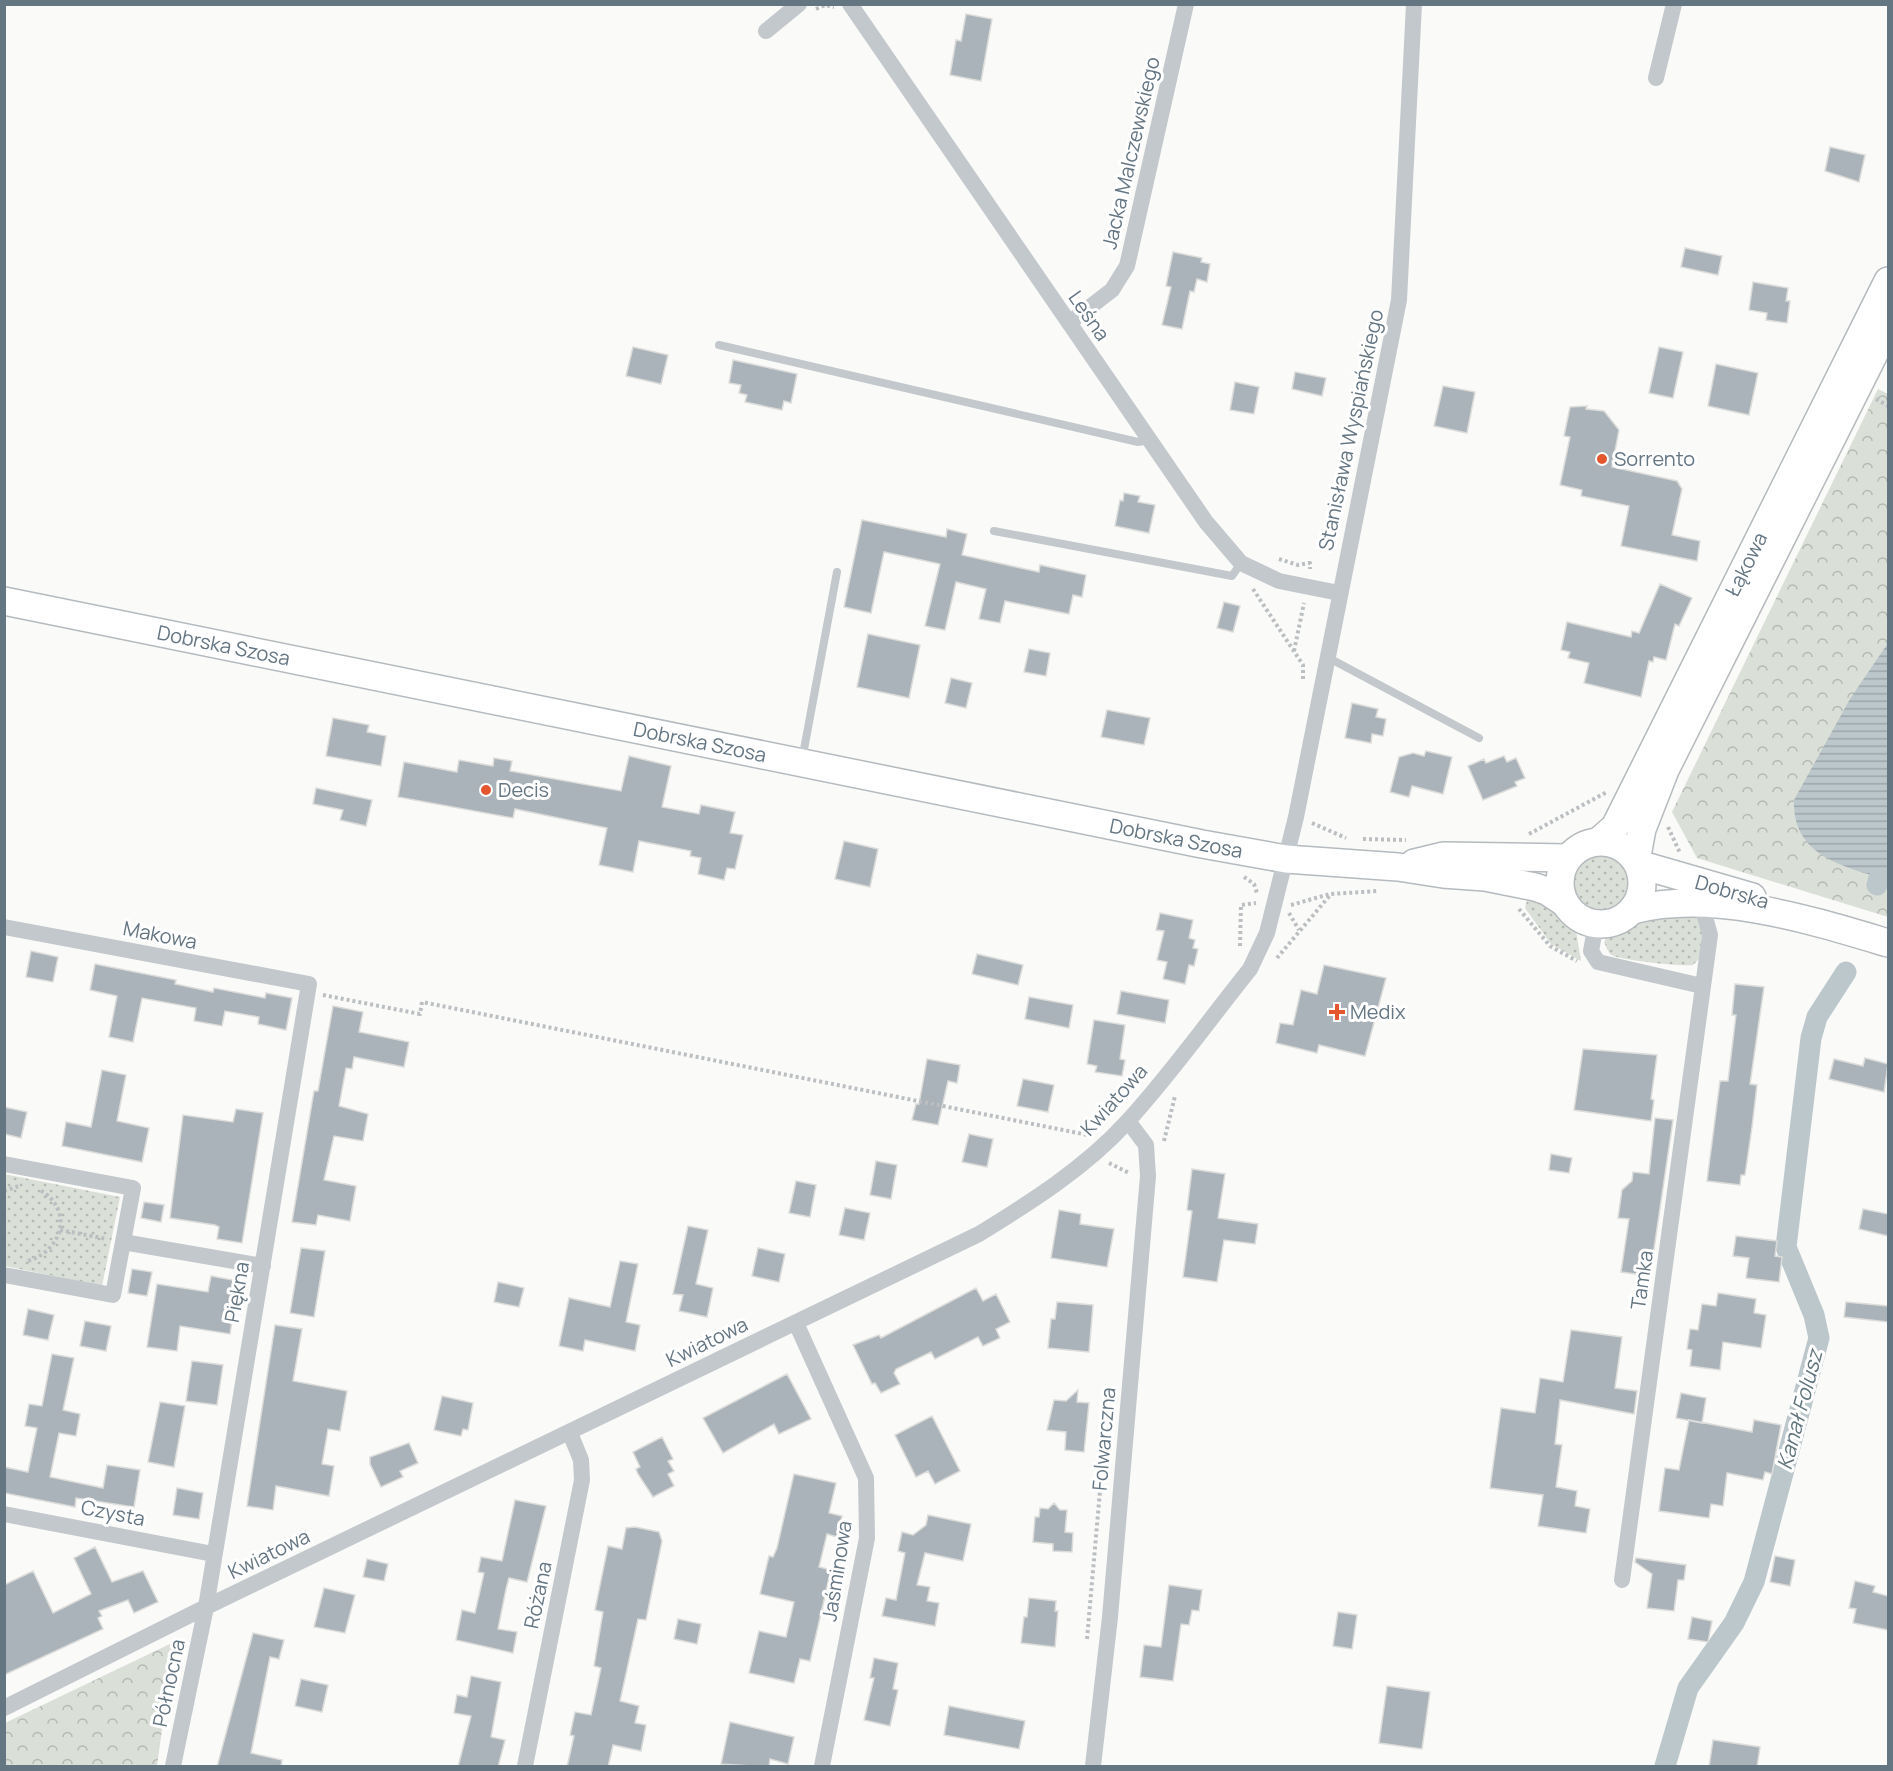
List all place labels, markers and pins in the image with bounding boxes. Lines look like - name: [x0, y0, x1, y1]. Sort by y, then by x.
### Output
- place label: Sorrento: [1614, 445, 1695, 472]
- marker: Sorrento: [1595, 452, 1609, 466]
- place label: Decis: [498, 776, 549, 803]
- marker: Decis: [479, 783, 493, 797]
- place label: Medix: [1350, 998, 1406, 1025]
- marker: Medix: [1328, 1003, 1346, 1021]

